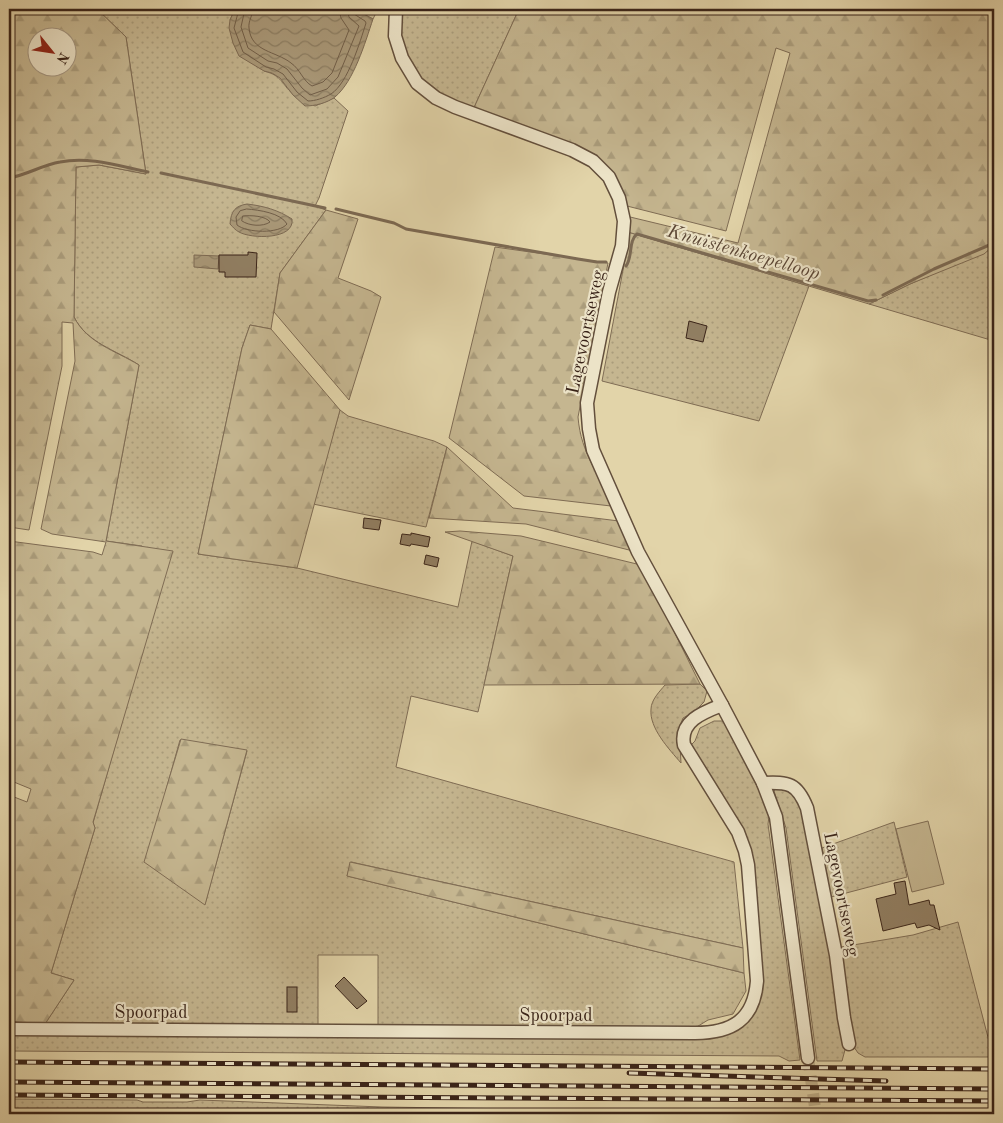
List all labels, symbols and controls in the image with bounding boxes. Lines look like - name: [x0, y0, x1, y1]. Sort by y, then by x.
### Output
- north arrow: [28, 28, 78, 78]
- text: N: [54, 50, 71, 66]
- water label: Knuistenkoepelloop: [664, 222, 822, 284]
- street label: Lagevoortseweg: [564, 268, 608, 396]
- street label: Lagevoortseweg: [820, 830, 862, 958]
- street label: Spoorpad: [114, 1004, 188, 1022]
- street label: Spoorpad: [519, 1007, 593, 1025]

